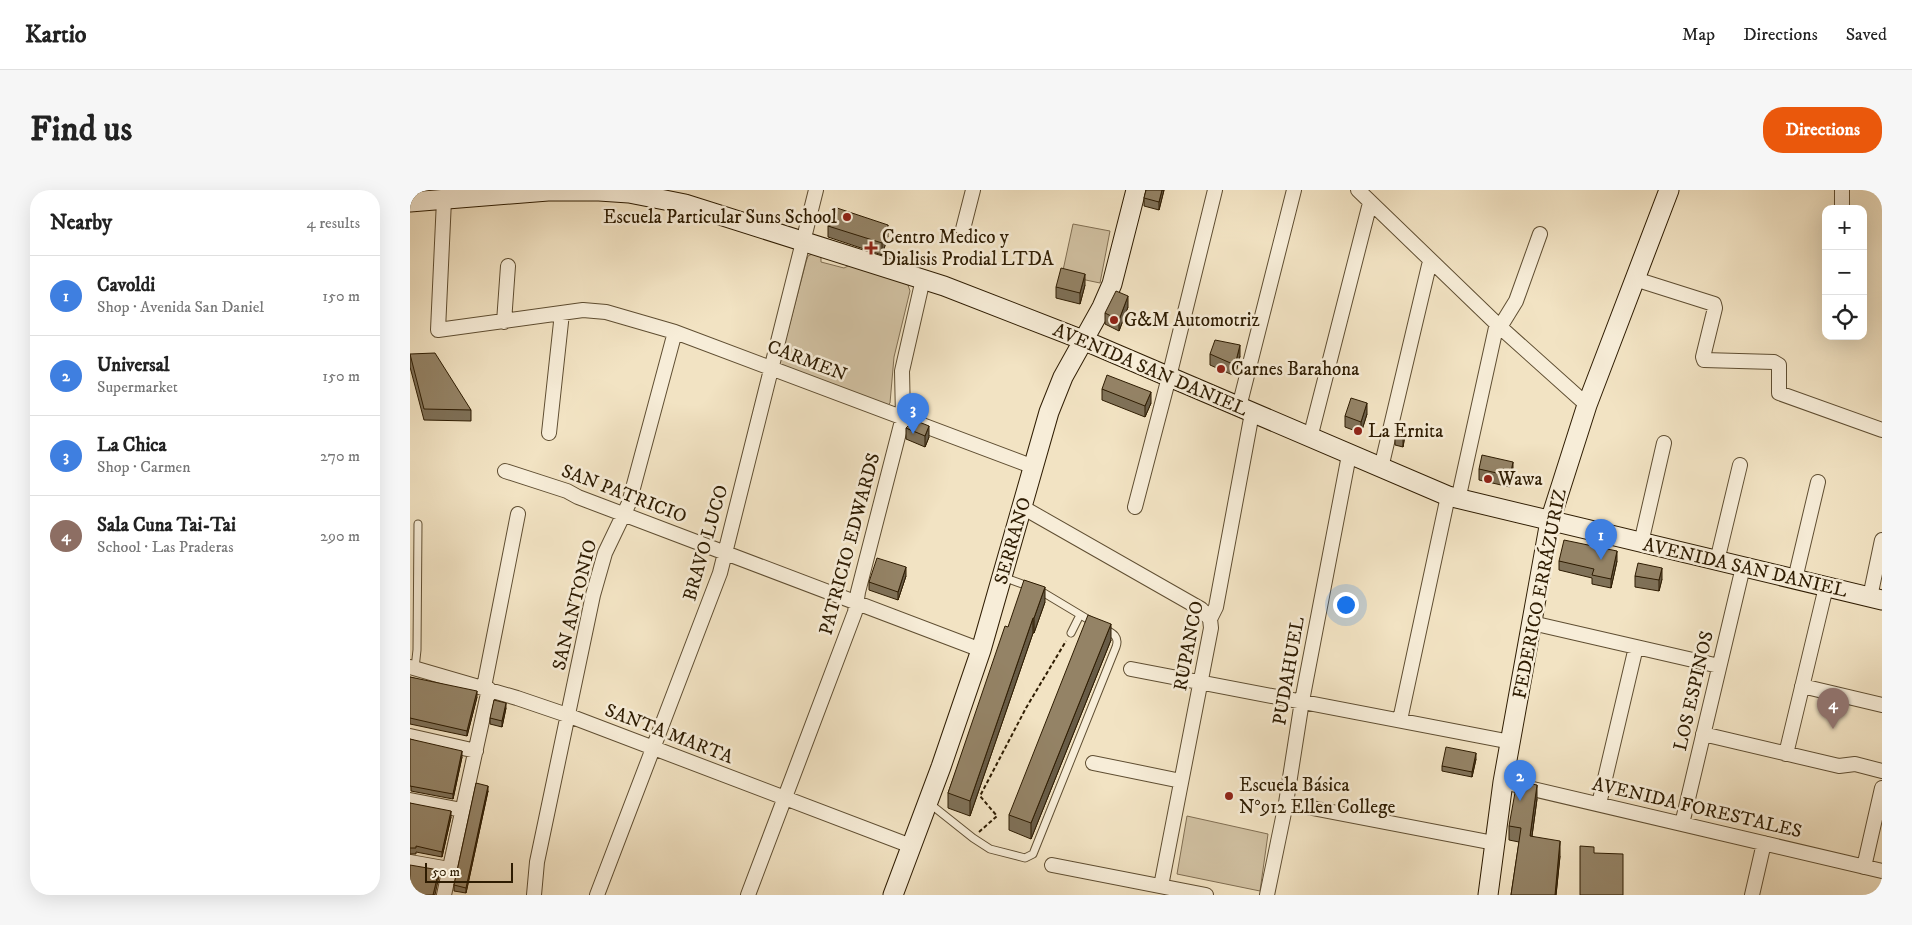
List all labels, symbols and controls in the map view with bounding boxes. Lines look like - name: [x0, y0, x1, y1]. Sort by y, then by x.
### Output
- text: Kartio: [25, 20, 87, 50]
- text: Map: [1682, 24, 1715, 46]
- text: Directions: [1743, 24, 1818, 46]
- text: Saved: [1846, 24, 1887, 46]
- button: Directions: [1763, 107, 1882, 153]
- text: Find us: [30, 108, 132, 152]
- map controls: [1822, 205, 1867, 340]
- button: +: [1822, 205, 1867, 250]
- place label: Escuela Particular Suns School: [603, 206, 837, 229]
- text: Nearby: [50, 210, 112, 236]
- marker: Escuela Particular Suns School: [841, 211, 853, 223]
- text: 4 results: [307, 213, 360, 233]
- place label: Centro Medico y Dialisis Prodial LTDA: [882, 226, 1055, 271]
- marker: Centro Medico y Dialisis Prodial LTDA: [864, 241, 878, 255]
- button: −: [1822, 250, 1867, 295]
- text: Cavoldi: [97, 274, 155, 297]
- text: 1: [63, 286, 69, 306]
- text: 150 m: [322, 286, 360, 306]
- button: locate: [1822, 295, 1867, 340]
- text: Shop · Avenida San Daniel: [97, 297, 264, 317]
- place label: G&M Automotriz: [1124, 309, 1260, 332]
- marker: G&M Automotriz: [1108, 314, 1120, 326]
- street label: AVENIDA SAN DANIEL: [1049, 319, 1251, 422]
- street label: CARMEN: [764, 335, 850, 387]
- text: Universal: [97, 354, 169, 377]
- place label: Carnes Barahona: [1231, 358, 1359, 381]
- marker: Carnes Barahona: [1215, 363, 1227, 375]
- text: 2: [62, 366, 70, 386]
- text: 150 m: [322, 366, 360, 386]
- text: Supermarket: [97, 377, 178, 397]
- pin: 3: [897, 393, 929, 434]
- place label: La Ernita: [1368, 420, 1443, 443]
- marker: La Ernita: [1352, 425, 1364, 437]
- text: La Chica: [97, 434, 167, 457]
- text: 3: [63, 446, 69, 466]
- text: 270 m: [320, 446, 360, 466]
- street label: PATRICIO EDWARDS: [815, 450, 885, 638]
- text: Shop · Carmen: [97, 457, 191, 477]
- street label: SAN PATRICIO: [558, 460, 690, 528]
- place label: Wawa: [1497, 468, 1542, 491]
- marker: Wawa: [1482, 473, 1494, 485]
- street label: BRAVO LUCO: [678, 482, 734, 604]
- street label: FEDERICO ERRÁZURIZ: [1506, 487, 1572, 701]
- street label: SERRANO: [990, 495, 1036, 587]
- text: Sala Cuna Tai-Tai: [97, 514, 236, 537]
- pin: 1: [1585, 519, 1617, 560]
- text: 4: [61, 526, 71, 546]
- text: 290 m: [320, 526, 360, 546]
- street label: AVENIDA SAN DANIEL: [1641, 533, 1850, 603]
- text: School · Las Praderas: [97, 537, 233, 557]
- street label: SAN ANTONIO: [548, 537, 602, 673]
- your location: [1333, 592, 1359, 618]
- street label: RUPANCO: [1169, 599, 1209, 693]
- street label: PUDAHUEL: [1268, 615, 1310, 727]
- street label: LOS ESPINOS: [1669, 629, 1719, 753]
- pin: 4: [1817, 688, 1849, 729]
- street label: SANTA MARTA: [601, 699, 737, 769]
- pin: 2: [1504, 760, 1536, 801]
- street label: AVENIDA FORESTALES: [1590, 773, 1804, 843]
- place label: Escuela Básica N°912 Ellen College: [1239, 774, 1395, 819]
- marker: Escuela Básica N°912 Ellen College: [1223, 790, 1235, 802]
- scale bar: [425, 860, 512, 883]
- text: 50 m: [432, 863, 460, 881]

